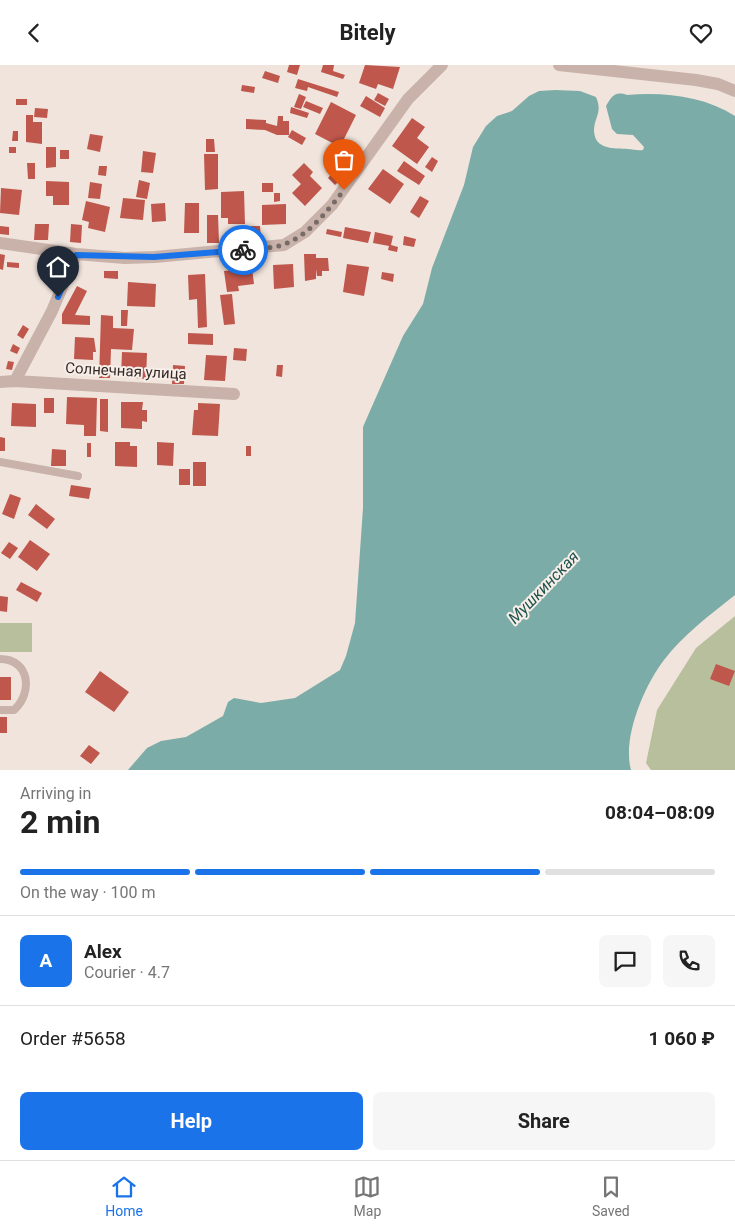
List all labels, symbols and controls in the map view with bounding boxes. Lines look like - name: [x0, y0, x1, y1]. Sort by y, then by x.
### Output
- icon: back: [20, 19, 48, 47]
- icon: heart: [687, 19, 715, 47]
- text: Bitely: [339, 20, 396, 45]
- pin: [323, 139, 365, 190]
- icon: bag: [330, 146, 358, 174]
- courier: [218, 225, 268, 275]
- icon: bike: [229, 236, 257, 264]
- pin: [37, 246, 79, 297]
- icon: home: [44, 253, 72, 281]
- street label: Солнечная улица: [65, 359, 187, 383]
- water label: Мушкинская: [504, 547, 583, 627]
- text: Arriving in: [20, 784, 91, 803]
- text: 08:04–08:09: [605, 801, 715, 824]
- text: 2 min: [20, 803, 100, 841]
- text: On the way · 100 m: [20, 883, 156, 902]
- button: chat: [599, 935, 651, 987]
- button: phone: [663, 935, 715, 987]
- text: Alex: [84, 940, 122, 963]
- text: A: [40, 949, 52, 972]
- text: Courier · 4.7: [84, 963, 170, 982]
- text: Order #5658: [20, 1027, 126, 1050]
- text: 1 060 ₽: [649, 1027, 715, 1050]
- button: Help: [20, 1092, 363, 1150]
- button: Share: [373, 1092, 715, 1150]
- tab: Home: [105, 1173, 143, 1219]
- tab: Map: [353, 1173, 381, 1219]
- tab: Saved: [592, 1173, 630, 1219]

